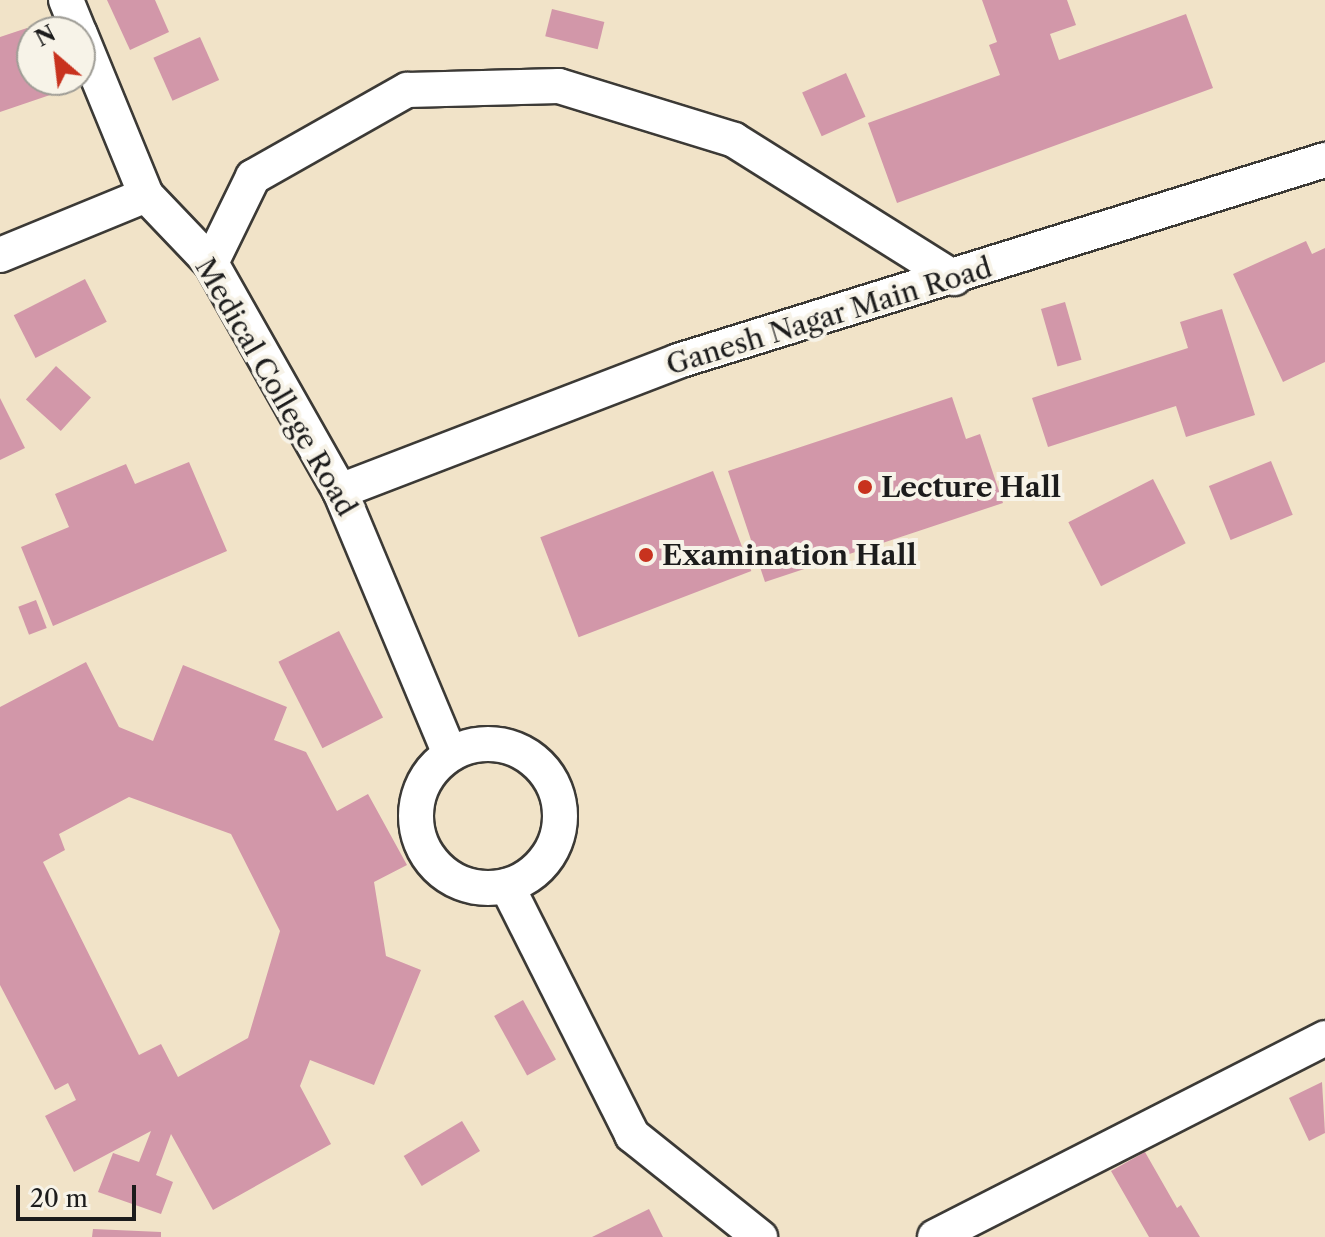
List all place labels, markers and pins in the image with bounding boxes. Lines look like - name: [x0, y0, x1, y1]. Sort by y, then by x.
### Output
- place label: Lecture Hall: [881, 470, 1061, 504]
- marker: Lecture Hall: [856, 478, 874, 496]
- place label: Examination Hall: [662, 538, 917, 572]
- marker: Examination Hall: [637, 546, 655, 564]

